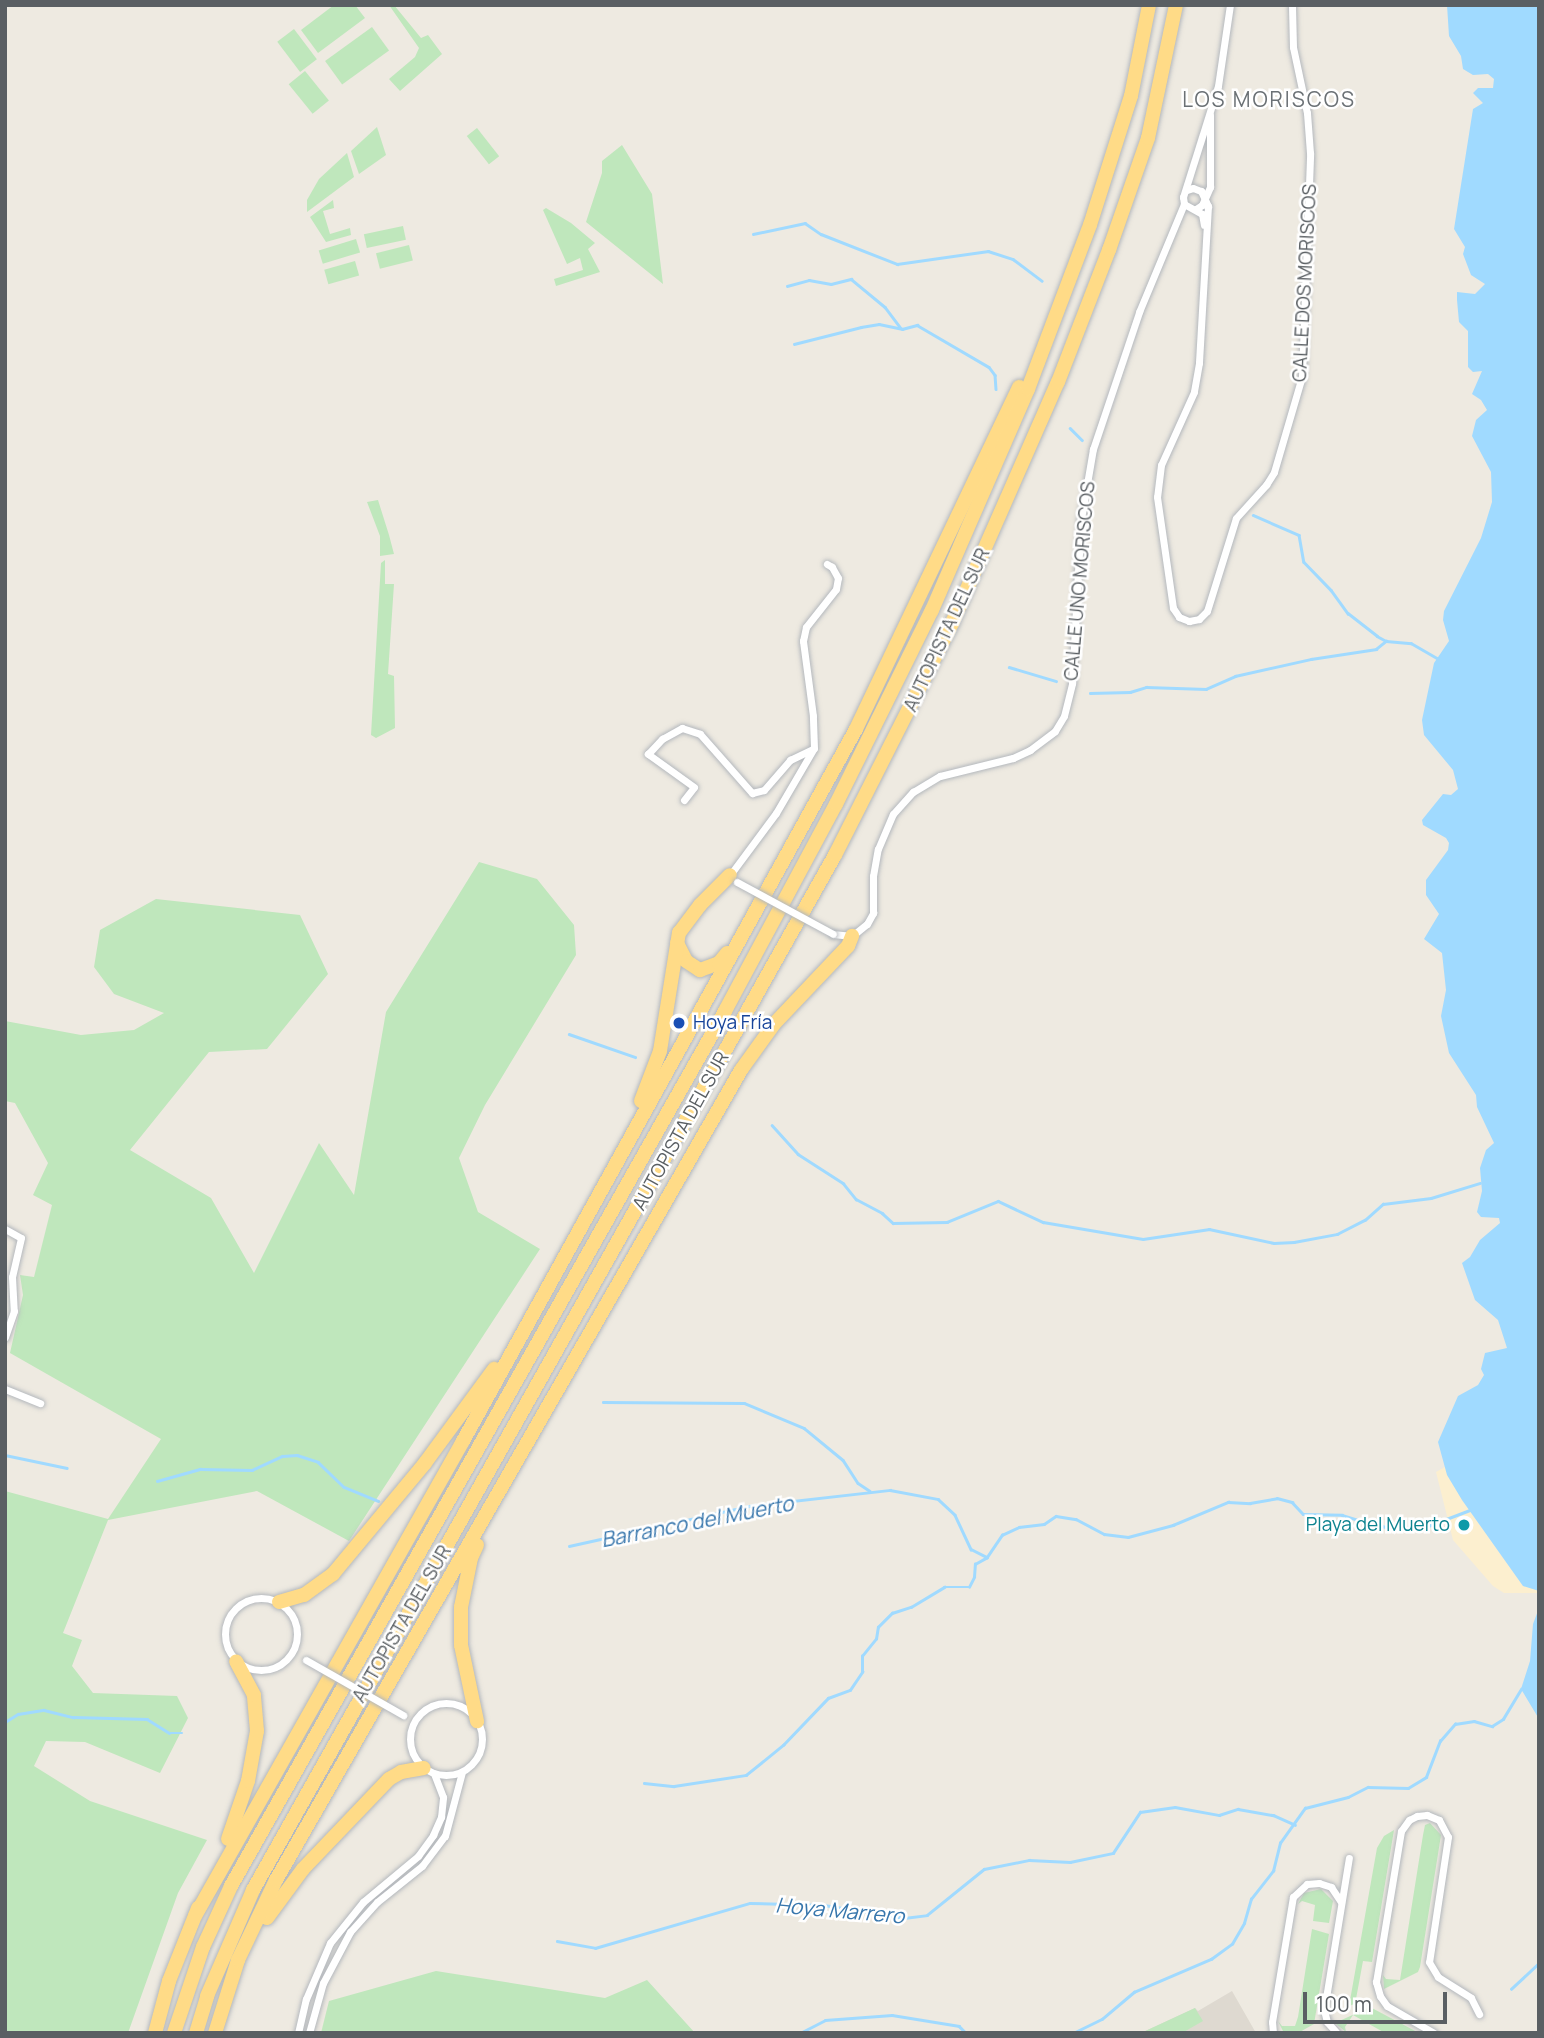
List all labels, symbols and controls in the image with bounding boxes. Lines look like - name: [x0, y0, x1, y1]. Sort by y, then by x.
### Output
- district label: LOS MORISCOS: [1184, 86, 1354, 112]
- street label: CALLE DOS MORISCOS: [1288, 183, 1322, 383]
- street label: CALLE UNO MORISCOS: [1060, 480, 1100, 682]
- street label: AUTOPISTA DEL SUR: [899, 544, 995, 716]
- place label: Hoya Fría: [693, 1012, 772, 1034]
- marker: Hoya Fría: [671, 1015, 687, 1031]
- street label: AUTOPISTA DEL SUR: [628, 1047, 734, 1215]
- water label: Barranco del Muerto: [599, 1490, 795, 1552]
- place label: Playa del Muerto: [1306, 1514, 1450, 1536]
- marker: Playa del Muerto: [1456, 1517, 1472, 1533]
- street label: AUTOPISTA DEL SUR: [347, 1541, 457, 1707]
- water label: Hoya Marrero: [775, 1892, 905, 1928]
- scale bar: [1306, 1979, 1450, 2023]
- text: 100 m: [1316, 1990, 1372, 2018]

